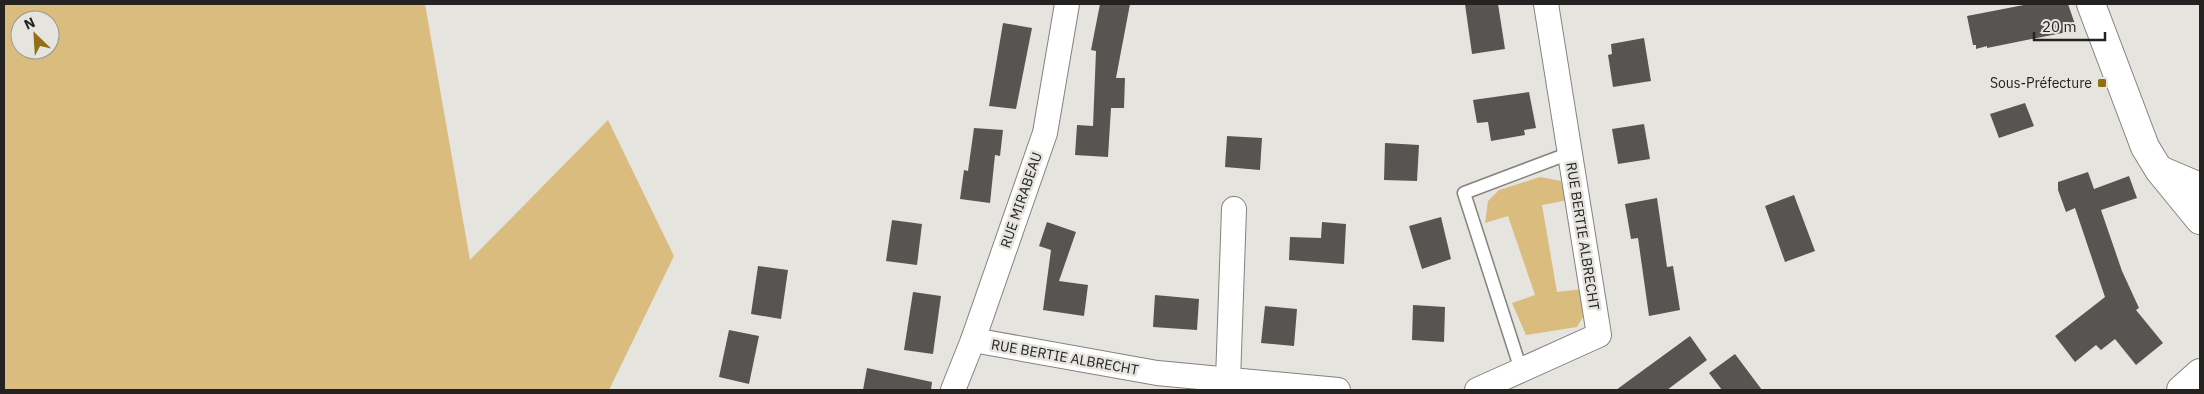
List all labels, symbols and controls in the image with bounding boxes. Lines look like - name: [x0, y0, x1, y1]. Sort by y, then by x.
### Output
- north arrow: [10, 10, 60, 60]
- scale bar: [2034, 10, 2105, 42]
- text: N: [21, 13, 38, 34]
- text: 20 m: [2042, 17, 2077, 36]
- place label: Sous-Préfecture: [1990, 74, 2092, 92]
- marker: Sous-Préfecture: [2096, 77, 2108, 89]
- street label: RUE MIRABEAU: [996, 150, 1046, 250]
- street label: RUE BERTIE ALBRECHT: [1562, 161, 1604, 311]
- street label: RUE BERTIE ALBRECHT: [990, 335, 1140, 379]

